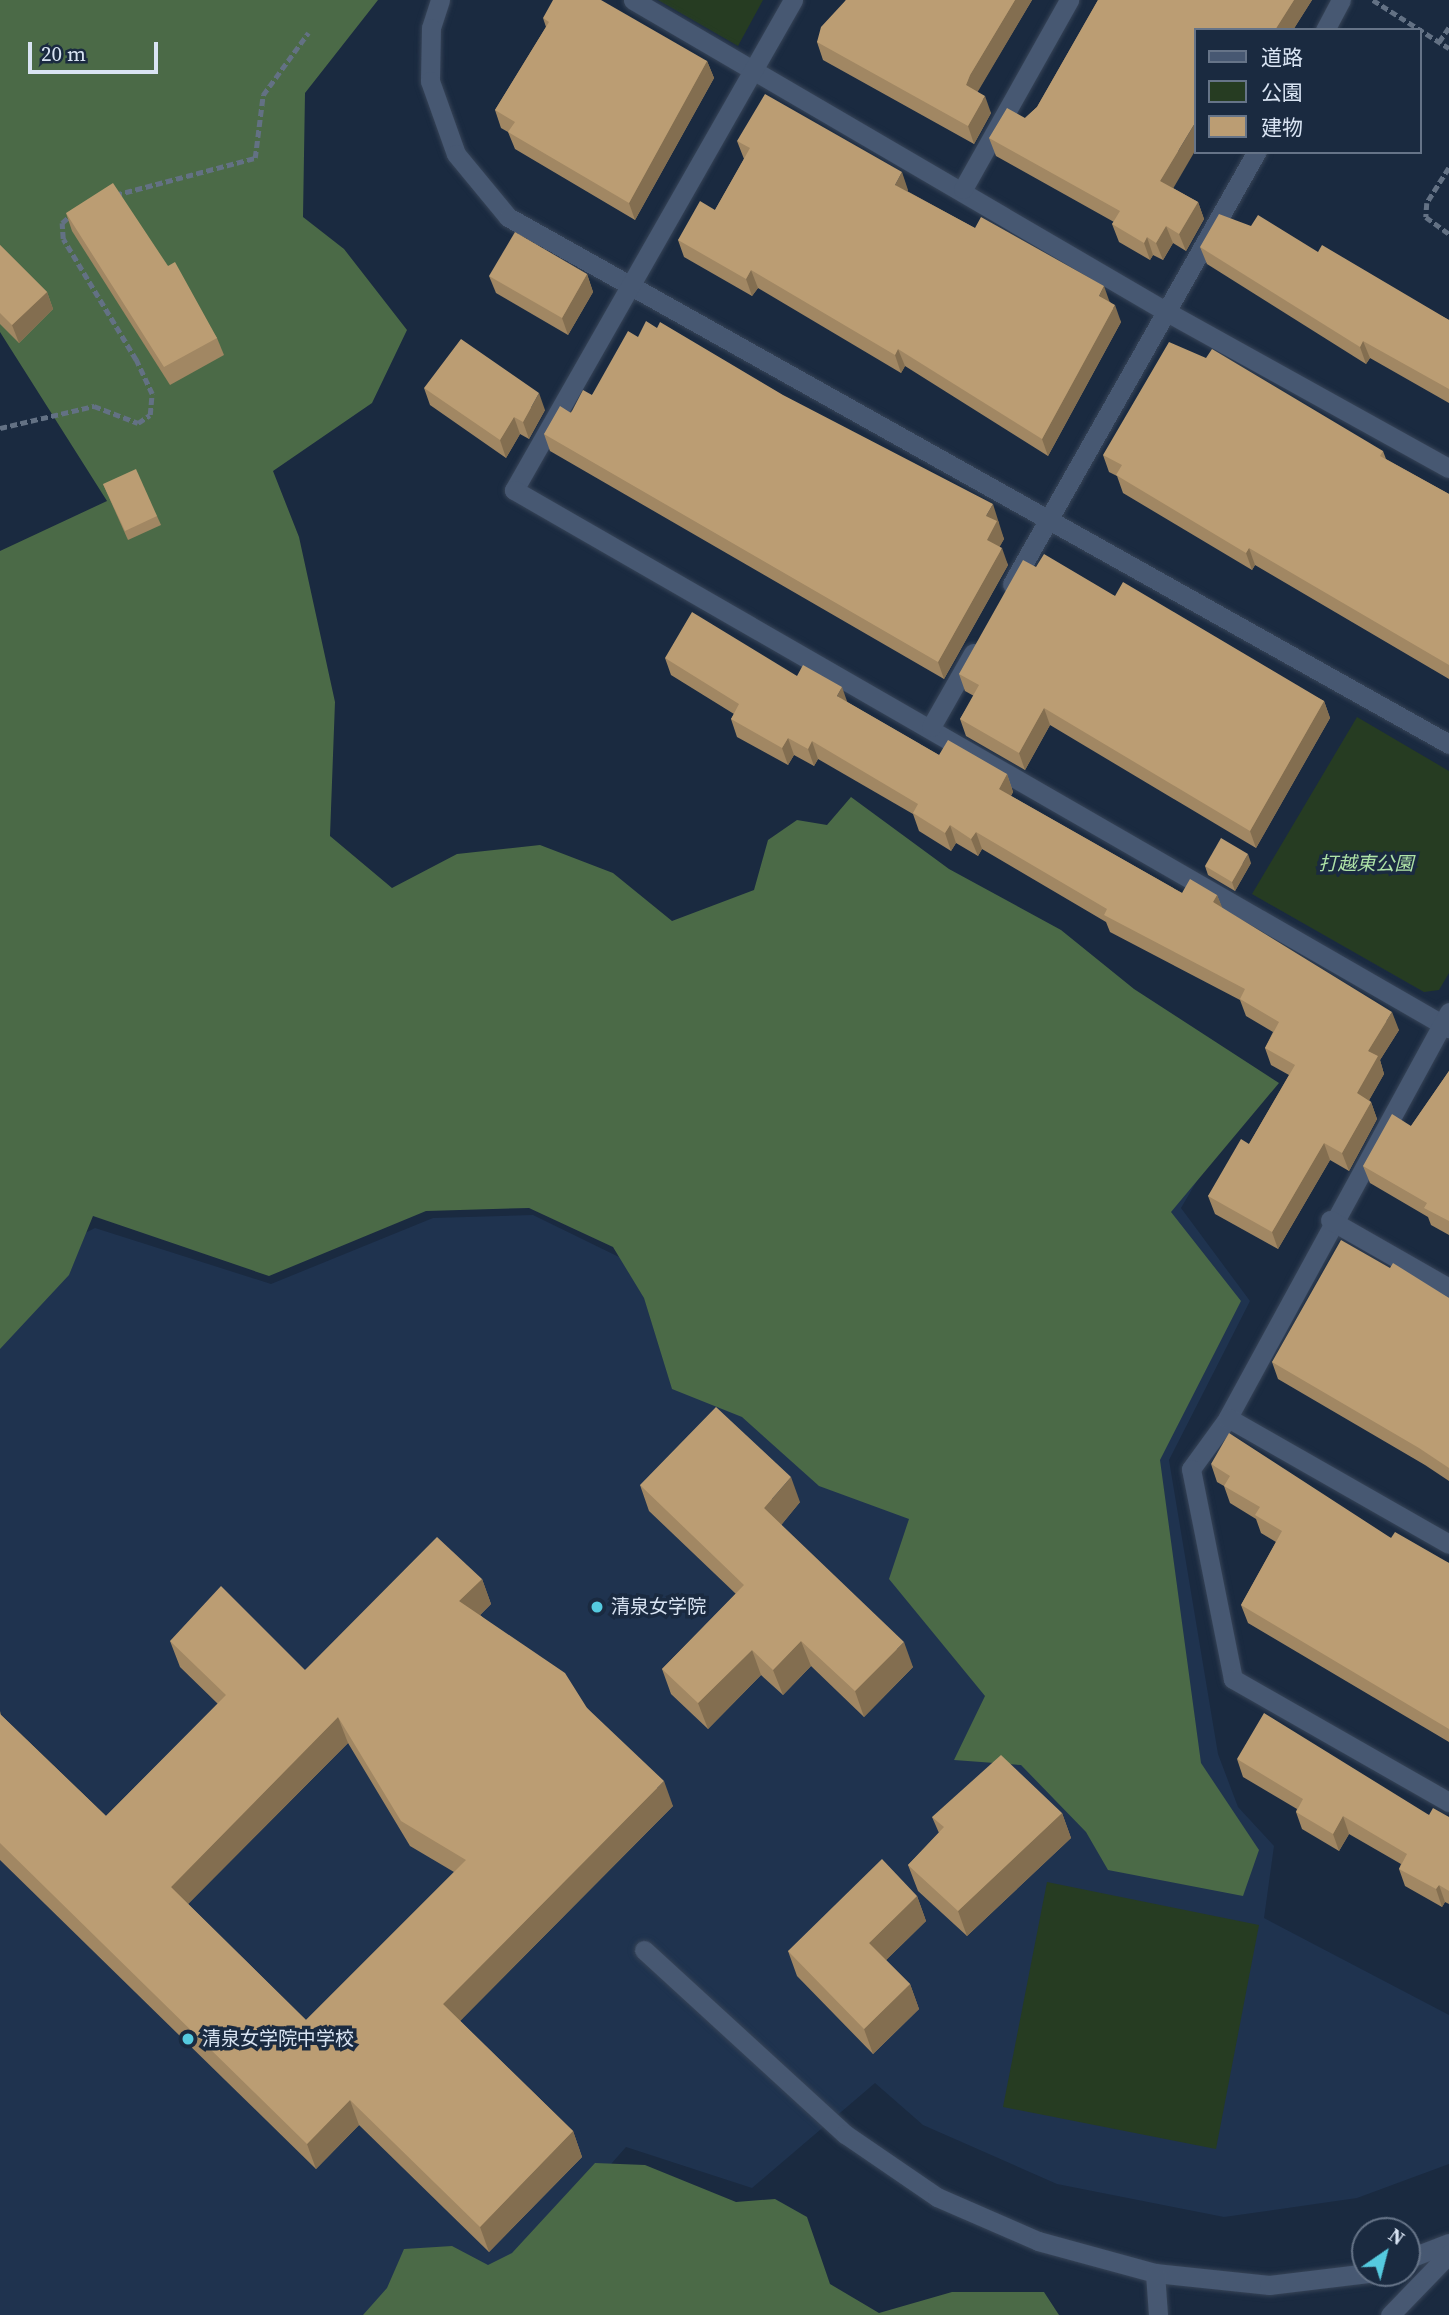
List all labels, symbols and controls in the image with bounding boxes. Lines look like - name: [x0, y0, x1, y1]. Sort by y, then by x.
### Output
- scale bar: [32, 28, 161, 72]
- legend: [1194, 28, 1421, 154]
- text: 20 m: [41, 39, 86, 68]
- text: 道路: [1261, 43, 1303, 72]
- text: 公園: [1261, 78, 1303, 107]
- text: 建物: [1261, 113, 1303, 142]
- park label: 打越東公園: [1319, 853, 1413, 875]
- place label: 清泉女学院: [611, 1596, 706, 1618]
- marker: 清泉女学院: [589, 1599, 605, 1615]
- place label: 清泉女学院中学校: [202, 2028, 354, 2050]
- marker: 清泉女学院中学校: [180, 2031, 196, 2047]
- north arrow: [1351, 2217, 1421, 2287]
- text: N: [1384, 2222, 1410, 2251]

